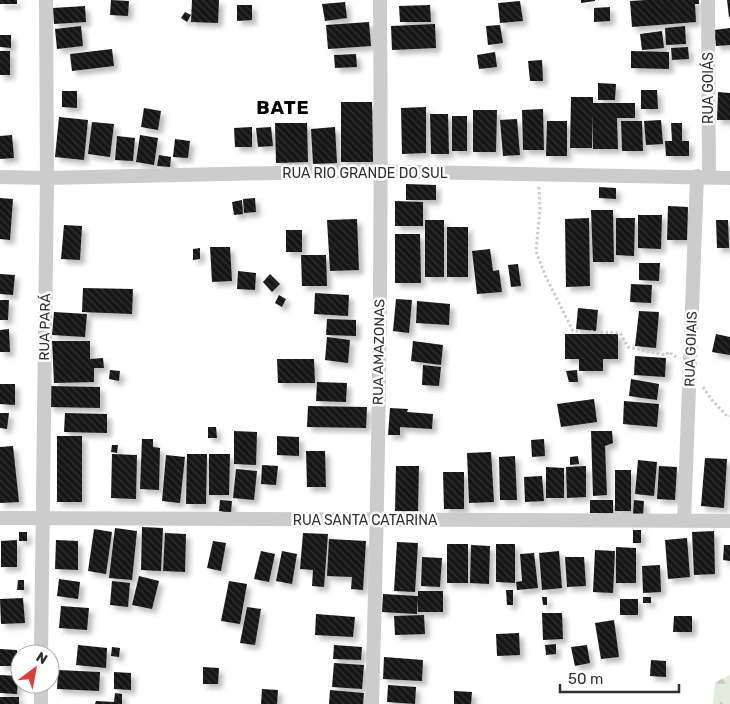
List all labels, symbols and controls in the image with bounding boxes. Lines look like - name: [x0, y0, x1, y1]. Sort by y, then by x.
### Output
- street label: RUA GOIÁS: [699, 52, 717, 124]
- district label: BATE: [256, 96, 310, 119]
- street label: RUA RIO GRANDE DO SUL: [282, 165, 448, 182]
- street label: RUA PARÁ: [35, 292, 54, 361]
- street label: RUA AMAZONAS: [370, 298, 388, 405]
- street label: RUA GOIAIS: [681, 310, 701, 387]
- street label: RUA SANTA CATARINA: [293, 512, 438, 529]
- north arrow: [10, 644, 60, 694]
- text: N: [33, 649, 50, 668]
- scale bar: [560, 662, 679, 694]
- text: 50 m: [568, 670, 603, 688]

